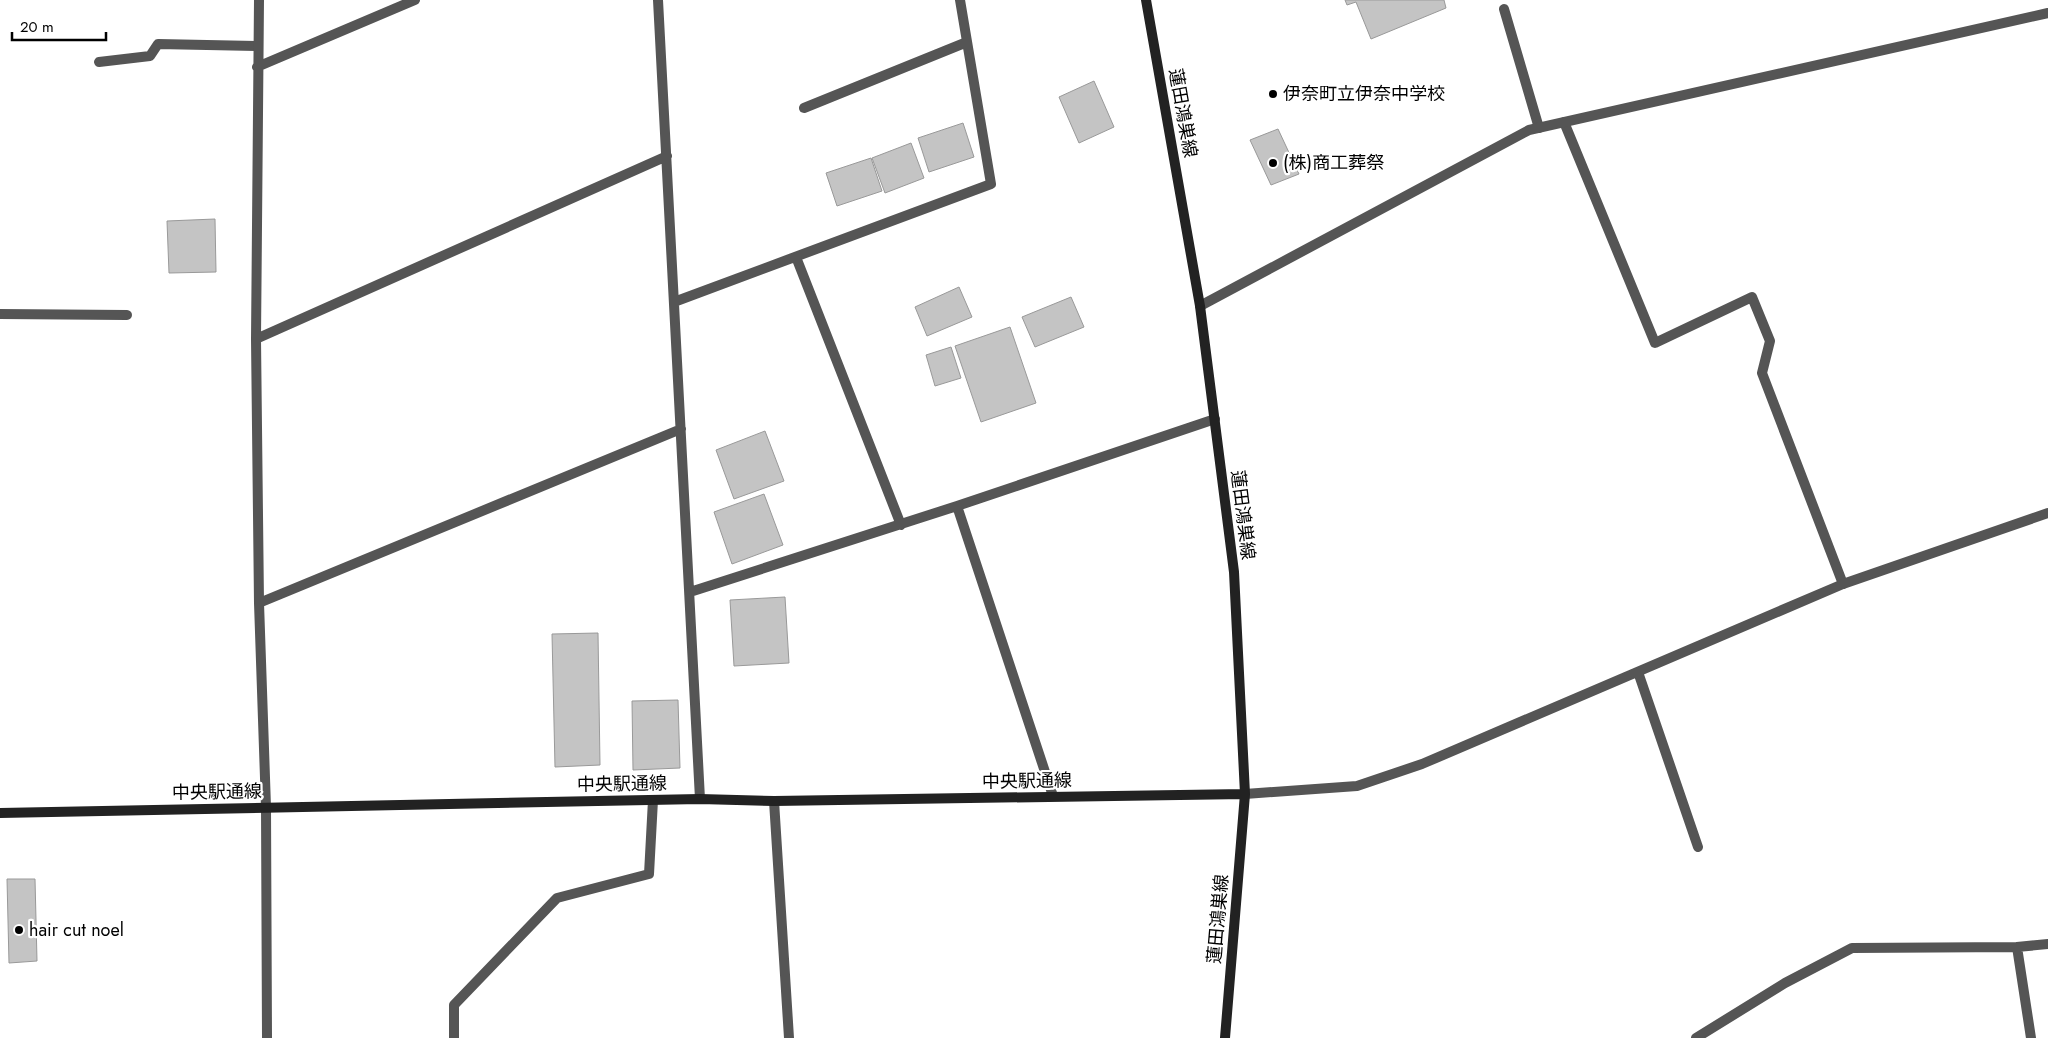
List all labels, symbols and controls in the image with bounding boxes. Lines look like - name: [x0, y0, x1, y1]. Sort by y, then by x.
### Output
- scale bar: [12, 10, 106, 42]
- text: 20 m: [20, 16, 54, 38]
- street label: 蓮田鴻巣線: [1162, 66, 1204, 160]
- place label: 伊奈町立伊奈中学校: [1283, 81, 1445, 107]
- marker: 伊奈町立伊奈中学校: [1267, 88, 1279, 100]
- place label: (株)商工葬祭: [1283, 150, 1384, 176]
- marker: (株)商工葬祭: [1267, 157, 1279, 169]
- street label: 蓮田鴻巣線: [1225, 469, 1261, 561]
- street label: 中央駅通線: [982, 767, 1072, 795]
- street label: 中央駅通線: [577, 770, 667, 798]
- street label: 中央駅通線: [172, 778, 262, 806]
- street label: 蓮田鴻巣線: [1201, 873, 1235, 965]
- place label: hair cut noel: [29, 917, 124, 943]
- marker: hair cut noel: [13, 924, 25, 936]

